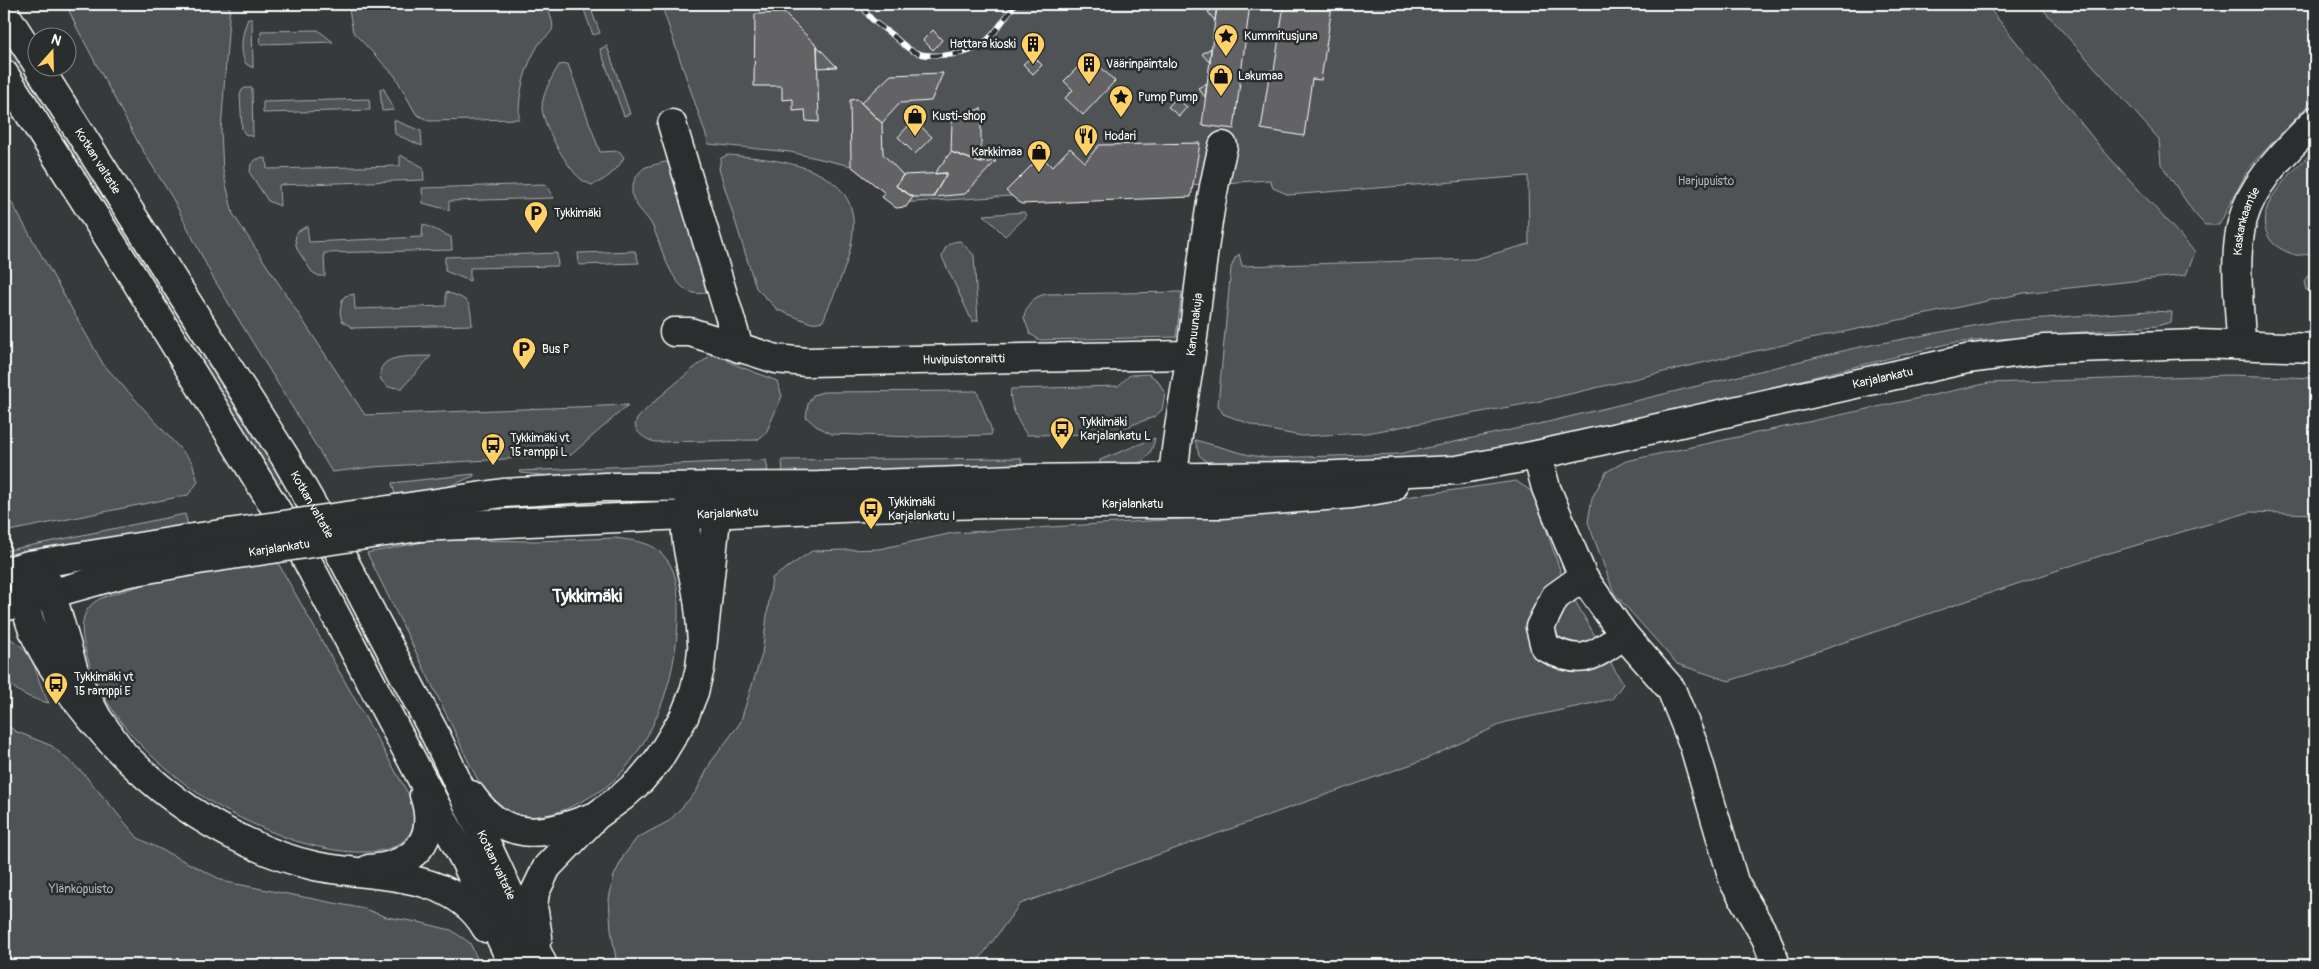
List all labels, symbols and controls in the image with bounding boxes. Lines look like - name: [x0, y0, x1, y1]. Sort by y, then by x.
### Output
- place icon: Kummitusjuna: [1213, 23, 1239, 57]
- north arrow: [28, 28, 78, 78]
- place label: Kummitusjuna: [1244, 29, 1318, 44]
- text: N: [49, 31, 64, 50]
- building icon: Hattara kioski: [1020, 31, 1046, 65]
- place label: Hattara kioski: [949, 37, 1016, 52]
- building icon: Väärinpäintalo: [1076, 51, 1102, 85]
- place label: Väärinpäintalo: [1106, 57, 1178, 72]
- shop icon: Lakumaa: [1208, 63, 1234, 97]
- place label: Lakumaa: [1238, 69, 1283, 84]
- place icon: Pump Pump: [1108, 84, 1134, 118]
- place label: Pump Pump: [1138, 90, 1198, 105]
- shop icon: Kusti-shop: [902, 103, 928, 137]
- place label: Kusti-shop: [932, 109, 986, 124]
- restaurant icon: Hodari: [1073, 123, 1099, 157]
- street label: Kotkan valtatie: [71, 126, 124, 197]
- place label: Hodari: [1104, 129, 1136, 144]
- shop icon: Karkkimaa: [1026, 139, 1052, 173]
- place label: Karkkimaa: [971, 145, 1022, 160]
- park label: Harjupuisto: [1678, 174, 1735, 189]
- street label: Kaskankaantie: [2231, 185, 2264, 256]
- parking icon: Tykkimäki: [523, 200, 549, 234]
- place label: Tykkimäki: [554, 206, 601, 221]
- street label: Kanuunakuja: [1184, 292, 1206, 357]
- parking icon: Bus P: [511, 336, 537, 370]
- place label: Bus P: [542, 342, 570, 357]
- street label: Huvipuistonraitti: [922, 351, 1005, 368]
- street label: Karjalankatu: [1851, 364, 1914, 392]
- place label: Tykkimäki Karjalankatu L: [1080, 415, 1151, 444]
- bus stop icon: Tykkimäki Karjalankatu L: [1049, 416, 1075, 450]
- place label: Tykkimäki vt 15 ramppi L: [510, 431, 570, 460]
- bus stop icon: Tykkimäki vt 15 ramppi L: [480, 432, 506, 466]
- street label: Kotkan valtatie: [287, 468, 337, 541]
- place label: Tykkimäki Karjalankatu I: [888, 495, 955, 524]
- bus stop icon: Tykkimäki Karjalankatu I: [858, 496, 884, 530]
- street label: Karjalankatu: [1102, 497, 1163, 512]
- street label: Karjalankatu: [697, 505, 759, 522]
- street label: Karjalankatu: [248, 536, 311, 560]
- district label: Tykkimäki: [551, 585, 622, 608]
- place label: Tykkimäki vt 15 ramppi E: [74, 670, 134, 699]
- bus stop icon: Tykkimäki vt 15 ramppi E: [43, 671, 69, 705]
- street label: Kotkan valtatie: [473, 828, 519, 903]
- park label: Ylänköpuisto: [48, 882, 114, 897]

